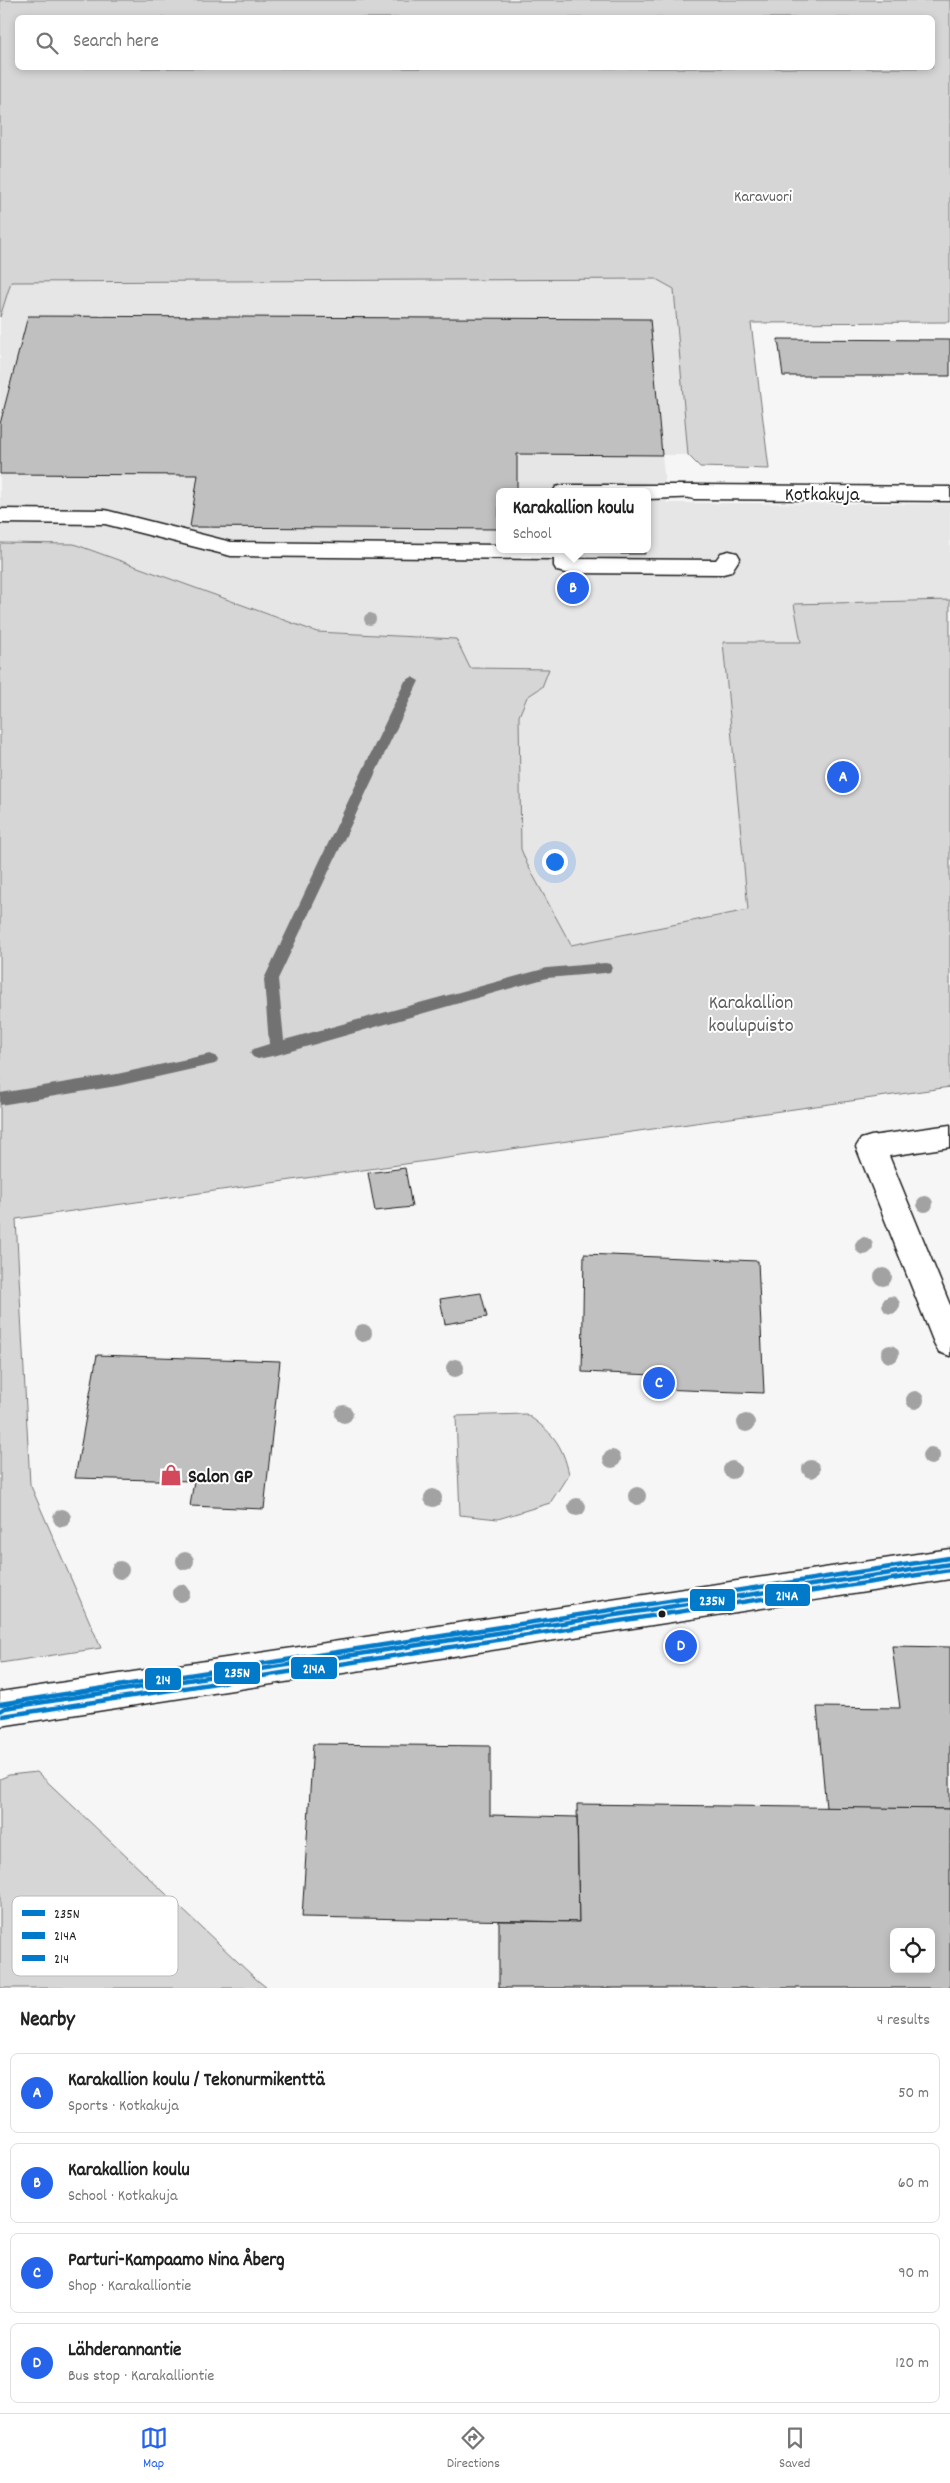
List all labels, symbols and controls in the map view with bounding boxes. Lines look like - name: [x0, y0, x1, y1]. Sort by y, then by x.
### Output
- search box: [15, 15, 935, 70]
- icon: search: [33, 29, 61, 57]
- text: Search here: [73, 29, 159, 56]
- park label: Karavuori: [734, 186, 792, 209]
- street label: Kotkakuja: [785, 482, 860, 510]
- popup: [496, 488, 651, 553]
- text: Karakallion koulu: [513, 496, 634, 523]
- text: School: [513, 523, 552, 546]
- pin: B: [557, 569, 589, 607]
- pin: A: [827, 758, 859, 796]
- your location: [542, 849, 568, 875]
- park label: Karakallion koulupuisto: [708, 990, 794, 1041]
- pin: C: [643, 1364, 675, 1402]
- shop icon: Salon GP: [158, 1462, 184, 1488]
- place label: Salon GP: [188, 1464, 253, 1492]
- line badge: 214A: [764, 1583, 811, 1607]
- text: 214A: [776, 1587, 799, 1607]
- line badge: 235N: [689, 1588, 736, 1612]
- text: 235N: [699, 1592, 725, 1612]
- unlabelled marker: [657, 1609, 667, 1619]
- pin: D: [665, 1627, 697, 1665]
- line badge: 214A: [290, 1656, 338, 1680]
- text: 214A: [303, 1660, 326, 1680]
- line badge: 235N: [213, 1661, 261, 1685]
- text: 235N: [224, 1664, 250, 1684]
- line badge: 214: [144, 1667, 182, 1691]
- text: 214: [156, 1671, 171, 1691]
- legend: [12, 1896, 178, 1976]
- text: 235N: [54, 1905, 80, 1925]
- text: 214A: [54, 1927, 77, 1947]
- map controls: [890, 1928, 935, 1973]
- button: locate: [890, 1928, 935, 1973]
- text: 214: [54, 1950, 69, 1970]
- text: Nearby: [20, 2006, 75, 2036]
- text: 4 results: [877, 2009, 930, 2032]
- text: Karakallion koulu / Tekonurmikenttä: [68, 2068, 325, 2095]
- text: A: [33, 2082, 41, 2105]
- text: 50 m: [898, 2082, 929, 2105]
- text: Sports · Kotkakuja: [68, 2095, 179, 2118]
- text: Karakallion koulu: [68, 2158, 190, 2185]
- text: B: [33, 2172, 41, 2195]
- text: 60 m: [898, 2172, 929, 2195]
- text: School · Kotkakuja: [68, 2185, 178, 2208]
- text: Parturi-Kampaamo Nina Åberg: [68, 2248, 285, 2275]
- text: C: [33, 2262, 41, 2285]
- text: 90 m: [898, 2262, 929, 2285]
- text: Shop · Karakalliontie: [68, 2275, 191, 2298]
- text: Lähderannantie: [68, 2338, 181, 2365]
- text: D: [33, 2352, 41, 2375]
- text: 120 m: [895, 2352, 929, 2375]
- text: Bus stop · Karakalliontie: [68, 2365, 214, 2388]
- tab: Map: [140, 2424, 168, 2474]
- tab: Directions: [447, 2424, 500, 2474]
- tab: Saved: [779, 2424, 810, 2474]

